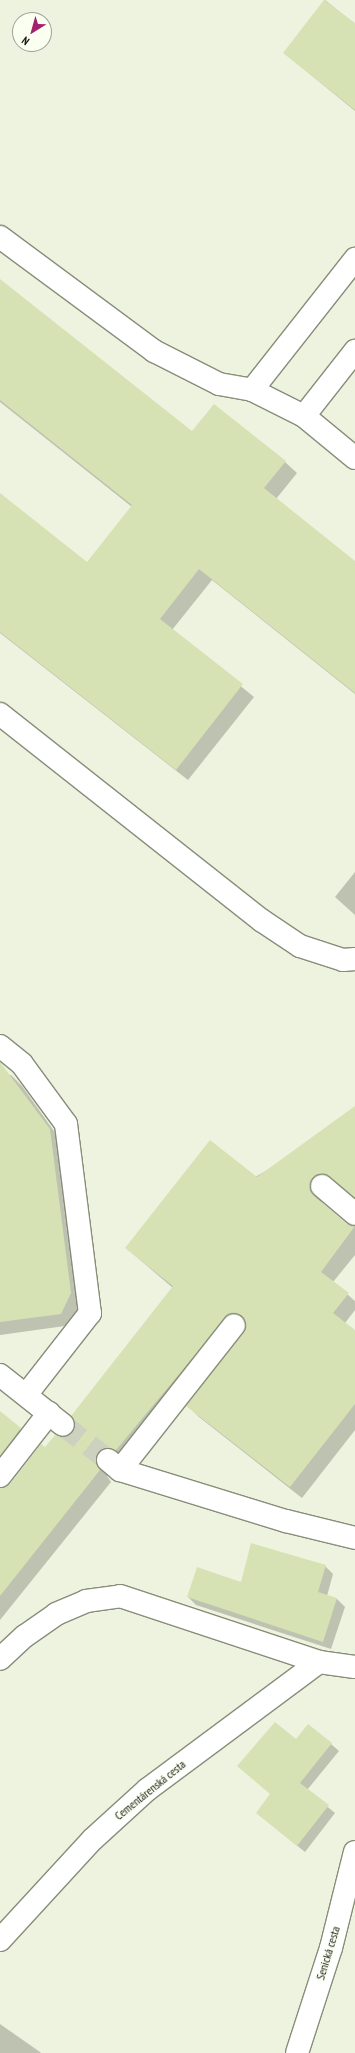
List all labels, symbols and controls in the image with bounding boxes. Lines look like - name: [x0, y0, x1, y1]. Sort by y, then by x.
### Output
- north arrow: [12, 12, 52, 52]
- text: N: [19, 33, 32, 48]
- street label: Cementárenská cesta: [112, 1757, 188, 1823]
- street label: Senická cesta: [313, 1924, 343, 1982]

